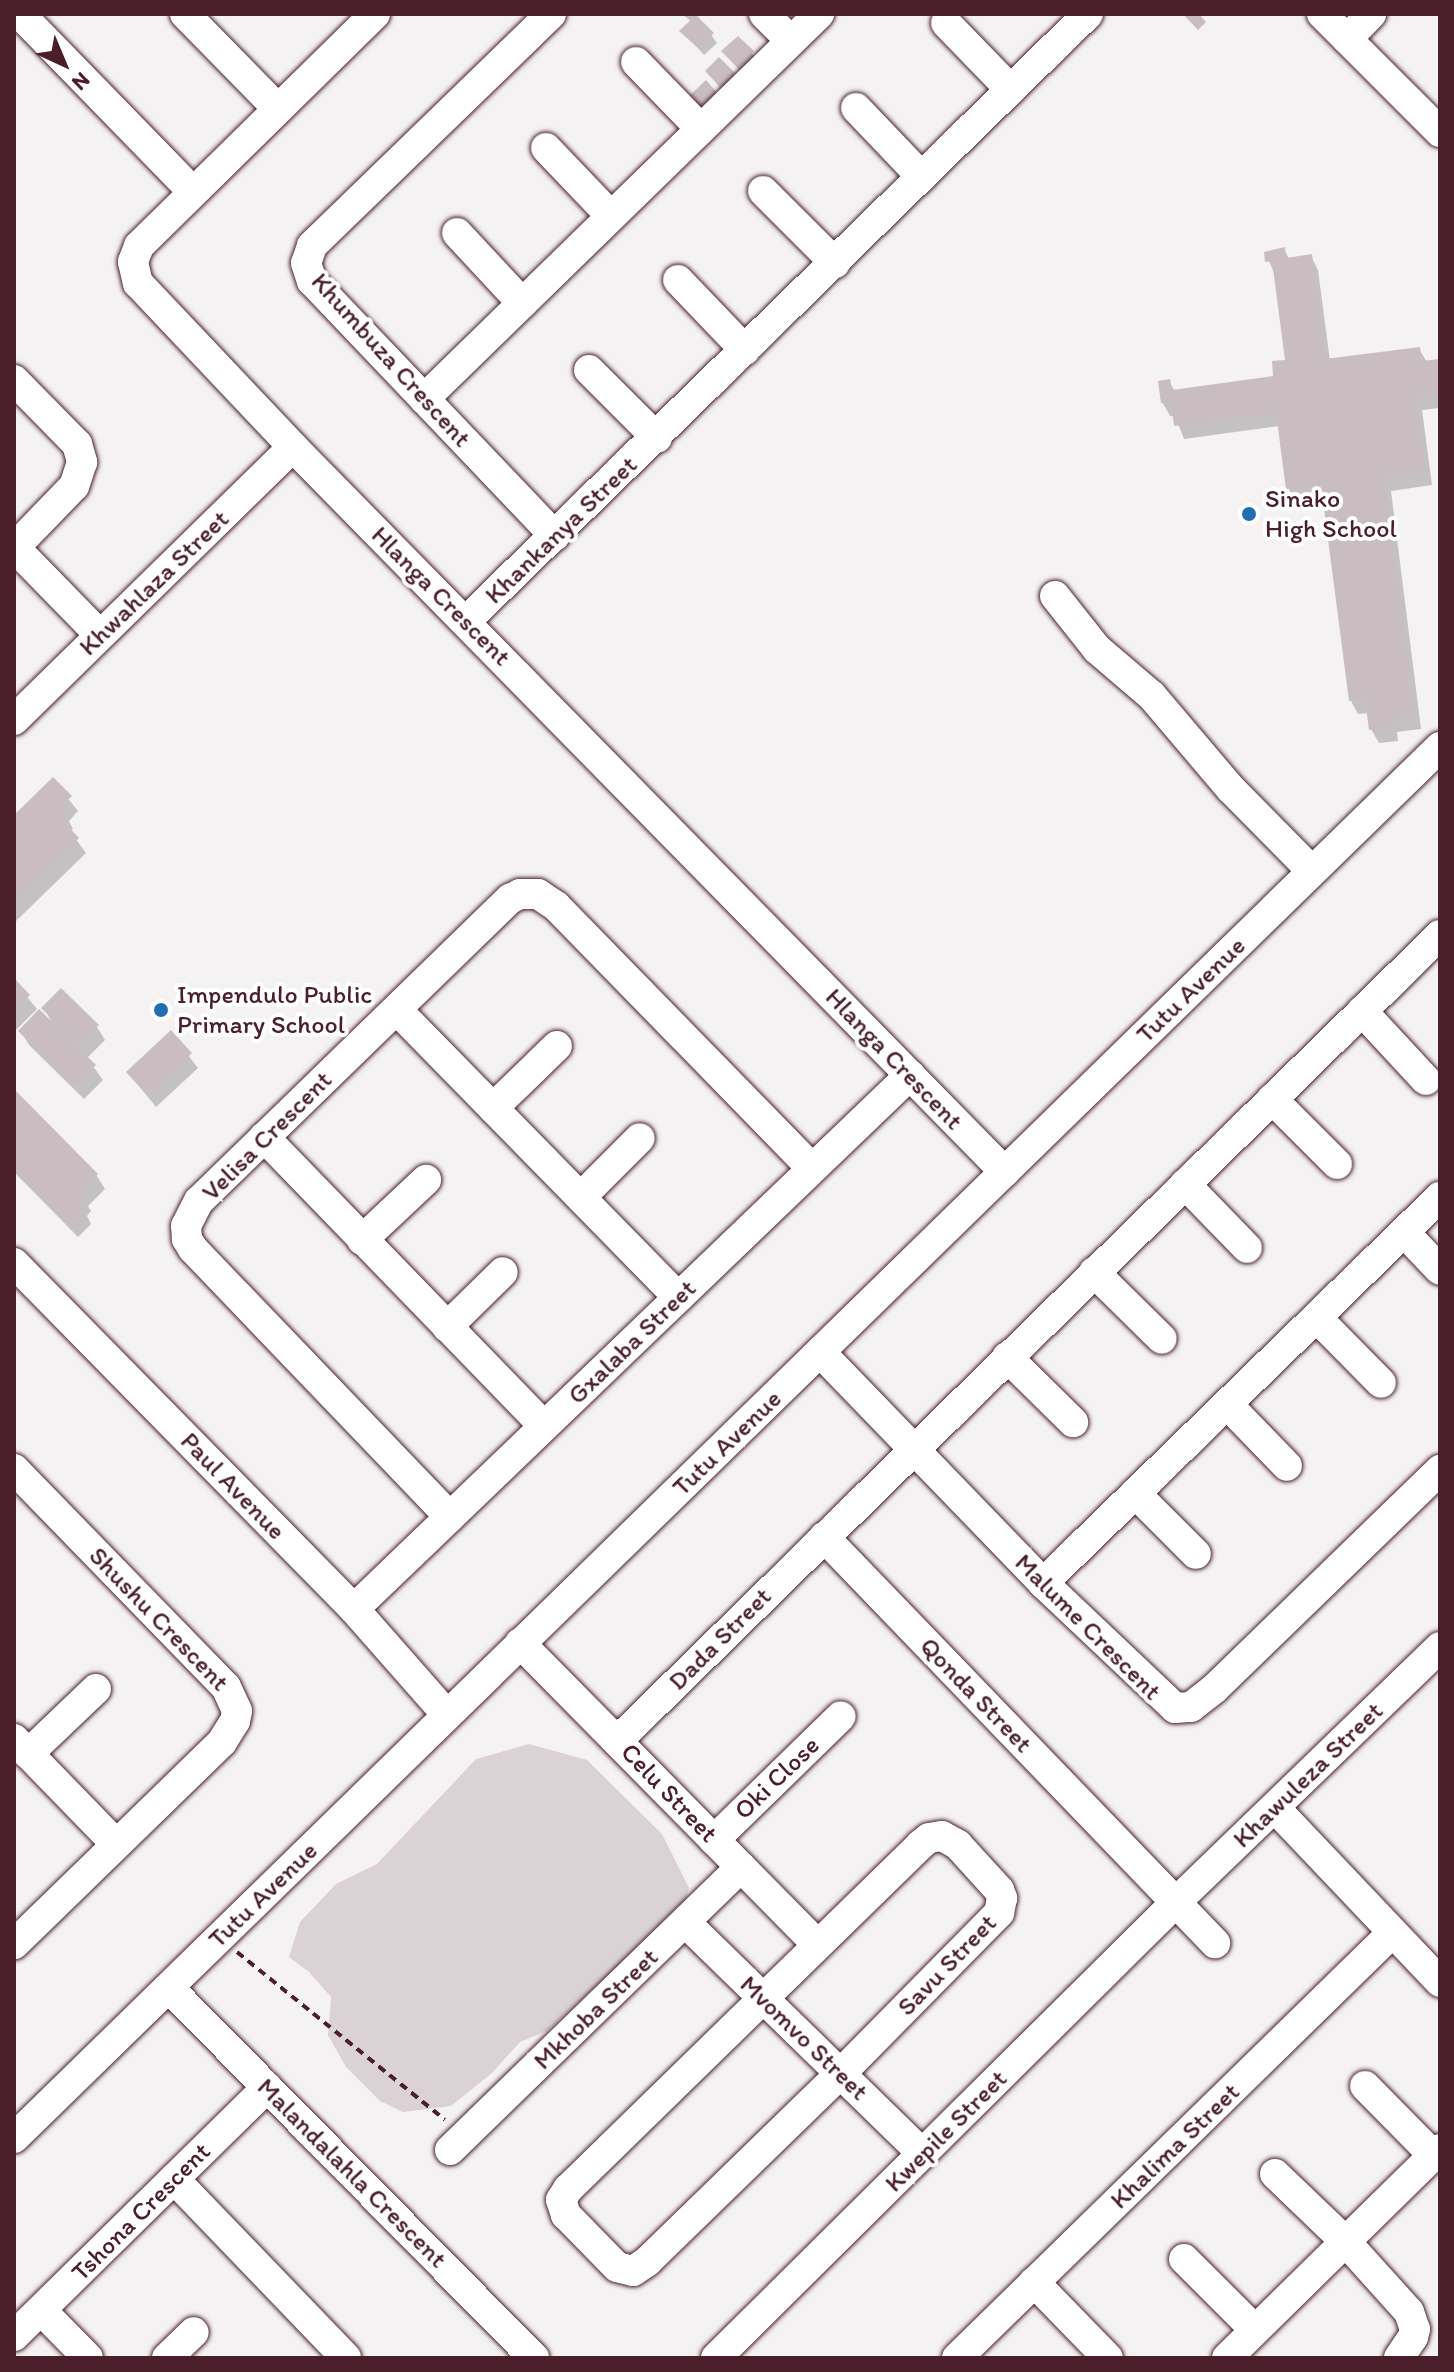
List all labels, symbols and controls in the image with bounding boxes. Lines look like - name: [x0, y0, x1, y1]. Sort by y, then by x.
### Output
- north arrow: [24, 24, 104, 104]
- text: N: [66, 67, 96, 96]
- street label: Khumbuza Crescent: [304, 266, 478, 454]
- street label: Khankanya Street: [479, 450, 643, 610]
- place label: Sinako High School: [1265, 483, 1396, 544]
- street label: Khwahlaza Street: [73, 504, 235, 662]
- marker: Sinako High School: [1240, 505, 1258, 523]
- street label: Hlanga Crescent: [365, 520, 517, 672]
- street label: Tutu Avenue: [1130, 931, 1252, 1049]
- place label: Impendulo Public Primary School: [177, 979, 372, 1040]
- street label: Hlanga Crescent: [819, 982, 969, 1136]
- marker: Impendulo Public Primary School: [152, 1001, 170, 1019]
- street label: Velisa Crescent: [195, 1064, 339, 1208]
- street label: Gxalaba Street: [561, 1273, 703, 1411]
- street label: Tutu Avenue: [666, 1384, 788, 1502]
- street label: Paul Avenue: [174, 1426, 292, 1546]
- street label: Shushu Crescent: [82, 1540, 236, 1698]
- street label: Malume Crescent: [1008, 1547, 1168, 1707]
- street label: Dada Street: [662, 1581, 778, 1697]
- street label: Qonda Street: [913, 1631, 1039, 1759]
- street label: Khawuleza Street: [1227, 1696, 1389, 1854]
- street label: Oki Close: [728, 1730, 826, 1826]
- street label: Celu Street: [614, 1737, 724, 1849]
- street label: Tutu Avenue: [202, 1836, 324, 1954]
- street label: Savu Street: [891, 1908, 1003, 2022]
- street label: Mkhoba Street: [527, 1942, 665, 2076]
- street label: Mvomvo Street: [733, 1969, 875, 2107]
- street label: Kwepile Street: [878, 2063, 1014, 2199]
- street label: Malandalahla Crescent: [251, 2072, 453, 2274]
- street label: Khalima Street: [1104, 2076, 1246, 2216]
- street label: Tshona Crescent: [65, 2136, 217, 2288]

